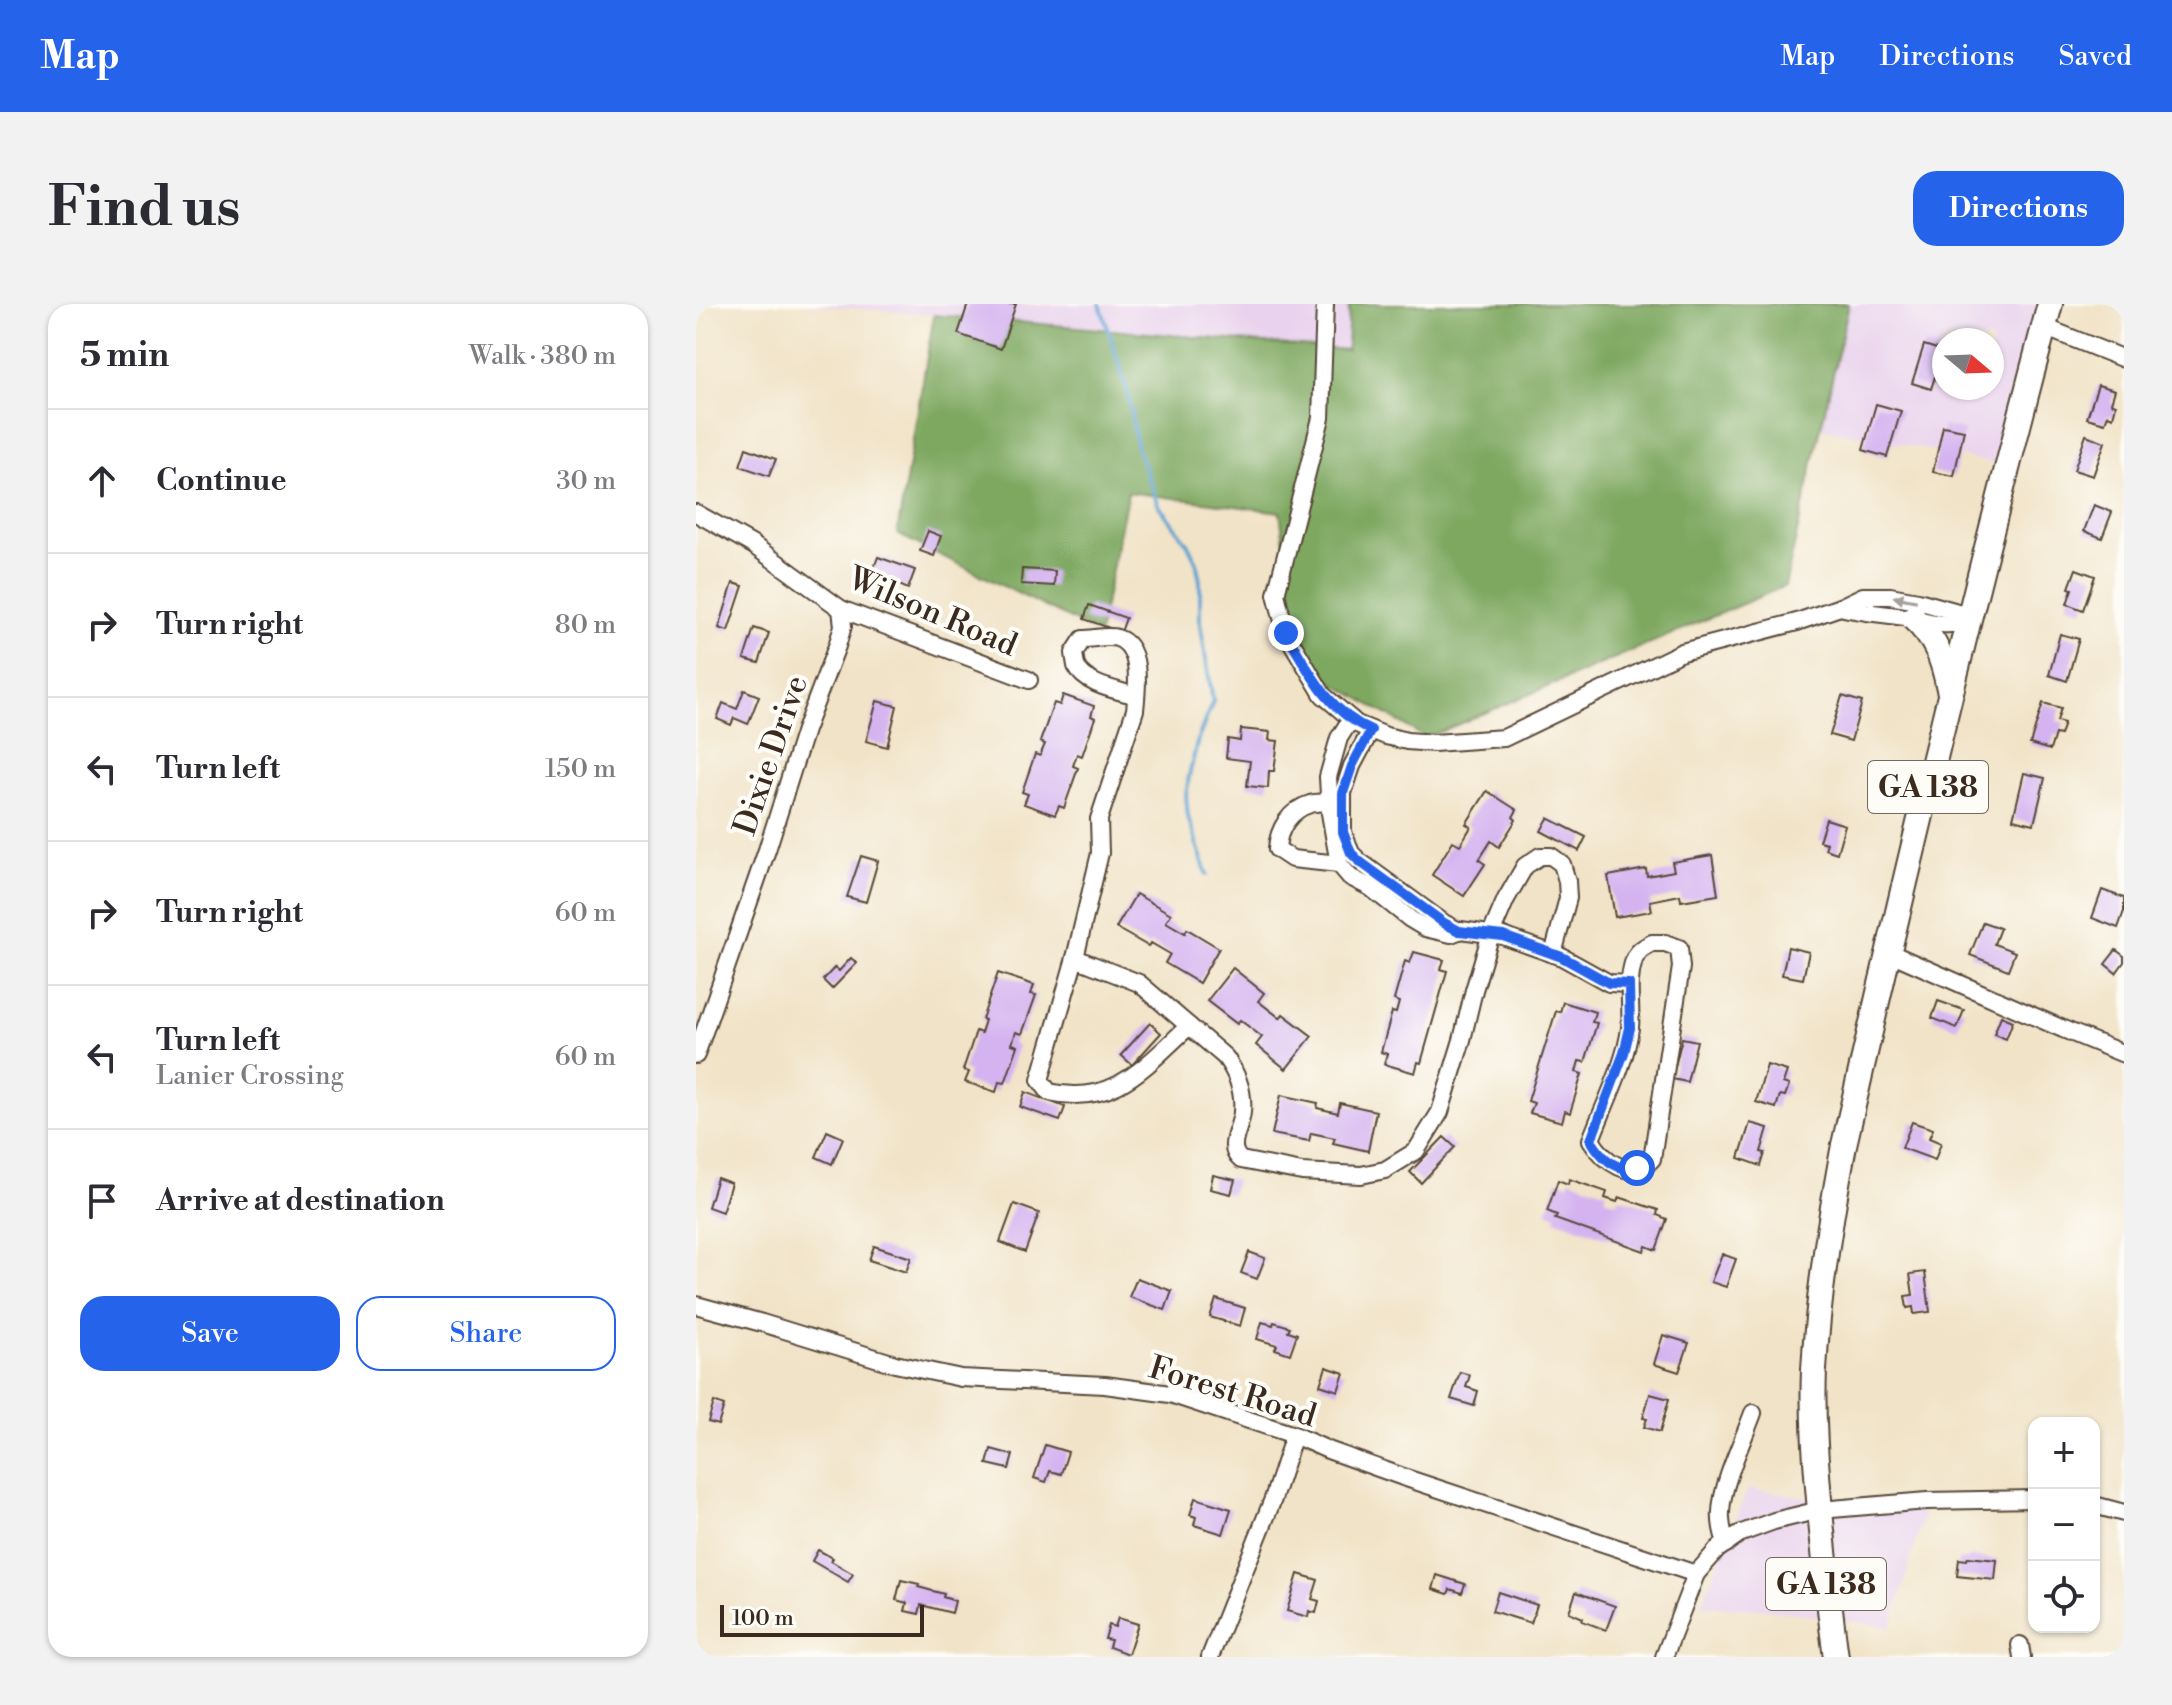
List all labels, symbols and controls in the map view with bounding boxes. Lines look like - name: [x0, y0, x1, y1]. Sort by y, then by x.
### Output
- text: Map: [40, 33, 120, 80]
- text: Map: [1780, 39, 1835, 74]
- text: Directions: [1879, 39, 2014, 74]
- text: Saved: [2058, 39, 2132, 74]
- button: Directions: [1913, 171, 2124, 246]
- text: Find us: [48, 173, 241, 243]
- north arrow: [1932, 328, 2004, 400]
- text: 5 min: [80, 335, 169, 377]
- text: Walk · 380 m: [469, 340, 616, 372]
- icon: ahead: [80, 459, 124, 503]
- text: Continue: [156, 462, 287, 500]
- text: 30 m: [556, 465, 616, 497]
- street label: Wilson Road: [841, 558, 1023, 665]
- one-way arrow: [1893, 592, 1918, 604]
- icon: right: [80, 603, 124, 647]
- text: Turn right: [156, 606, 303, 644]
- text: 80 m: [555, 609, 616, 641]
- route end: [1268, 615, 1304, 651]
- street label: Dixie Drive: [725, 670, 817, 841]
- icon: left: [80, 747, 124, 791]
- text: Turn left: [156, 750, 280, 788]
- text: 150 m: [545, 753, 616, 785]
- road number: GA 138: [1868, 761, 1988, 813]
- icon: right: [80, 891, 124, 935]
- text: Turn right: [156, 894, 303, 932]
- text: 60 m: [555, 897, 616, 929]
- text: Turn left: [156, 1022, 280, 1060]
- icon: left: [80, 1035, 124, 1079]
- text: 60 m: [555, 1041, 616, 1073]
- text: Lanier Crossing: [156, 1060, 344, 1092]
- route start: [1619, 1150, 1655, 1186]
- icon: arrive: [80, 1179, 124, 1223]
- text: Arrive at destination: [156, 1182, 445, 1220]
- button: Save: [80, 1296, 340, 1371]
- button: Share: [356, 1296, 616, 1371]
- street label: Forest Road: [1144, 1348, 1321, 1436]
- map controls: [2028, 1417, 2100, 1633]
- button: +: [2028, 1417, 2100, 1489]
- button: −: [2028, 1489, 2100, 1561]
- road number: GA 138: [1766, 1558, 1886, 1610]
- button: locate: [2028, 1561, 2100, 1633]
- scale bar: [720, 1601, 924, 1637]
- text: 100 m: [732, 1605, 794, 1632]

